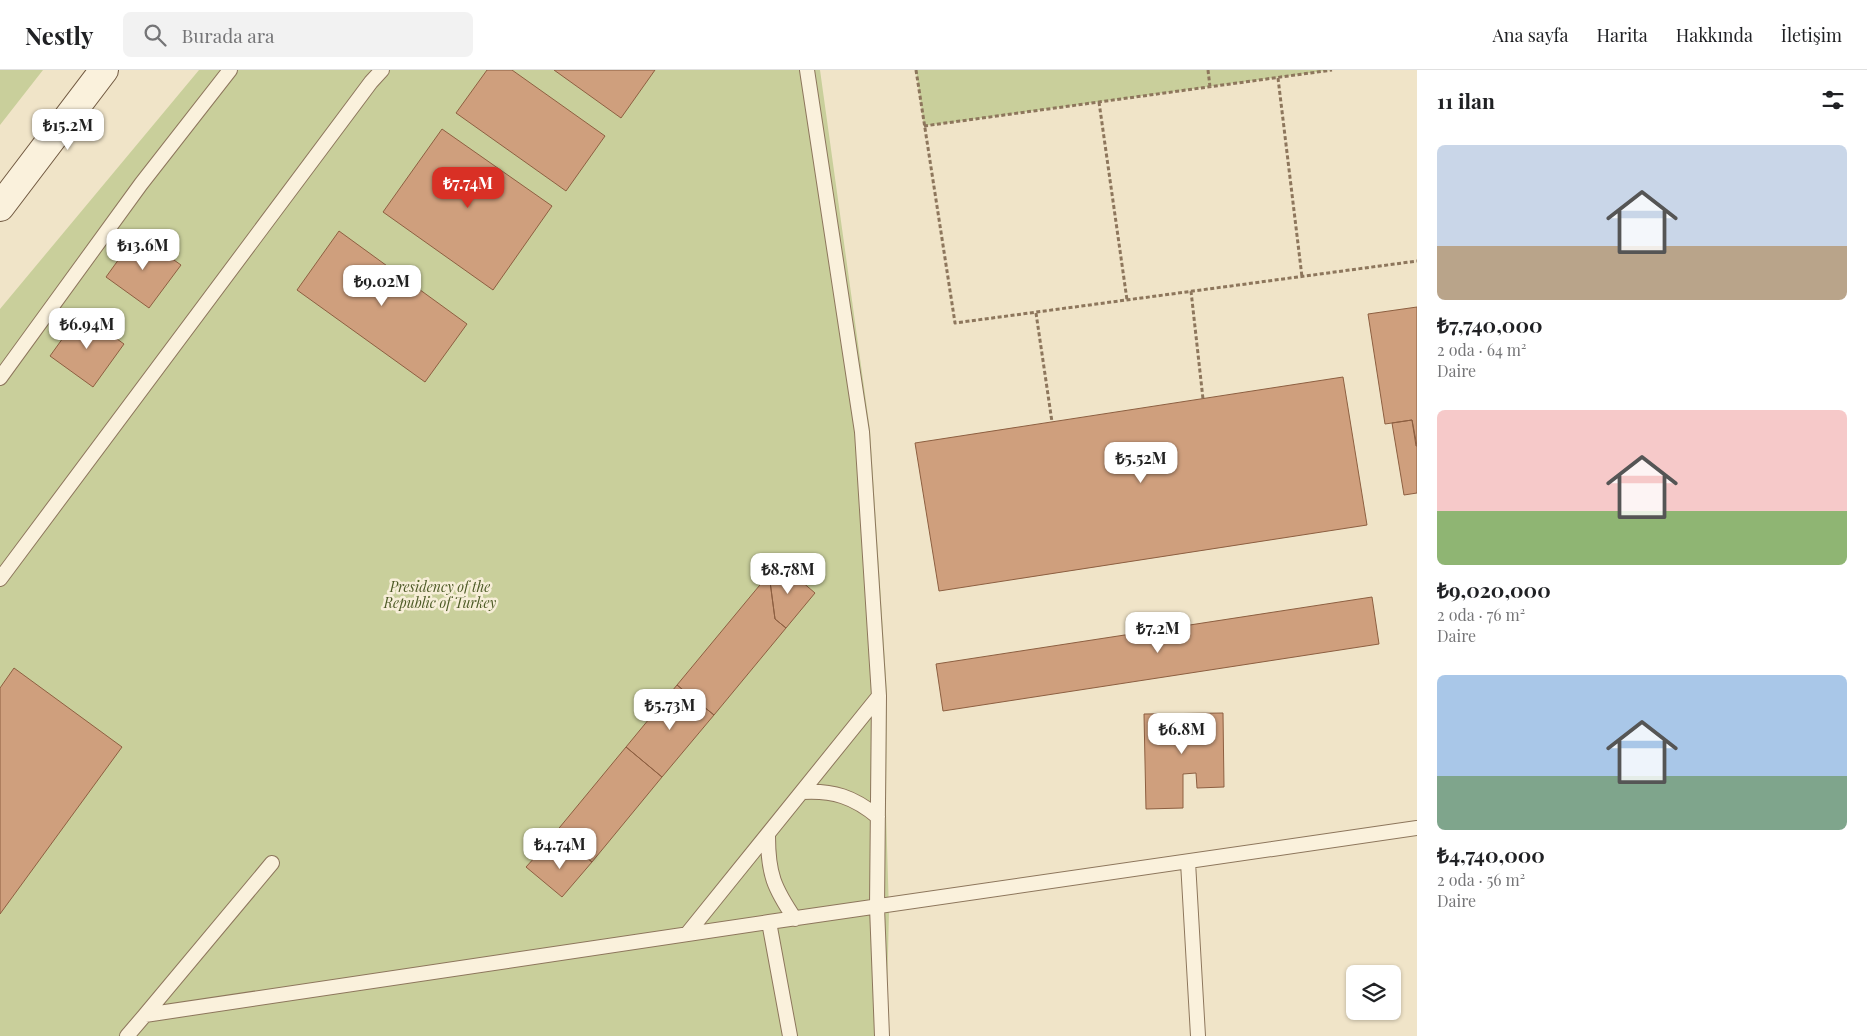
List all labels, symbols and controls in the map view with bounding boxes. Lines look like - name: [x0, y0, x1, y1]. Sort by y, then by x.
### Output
- search box: [123, 12, 473, 57]
- text: Nestly: [25, 19, 93, 51]
- icon: search: [141, 21, 169, 49]
- text: Burada ara: [181, 22, 275, 48]
- text: Ana sayfa: [1492, 23, 1569, 47]
- text: Harita: [1597, 23, 1648, 47]
- text: Hakkında: [1676, 23, 1753, 47]
- text: İletişim: [1781, 23, 1842, 47]
- text: 11 ilan: [1437, 86, 1495, 114]
- icon: filters: [1819, 86, 1847, 114]
- pin: ₺15.2M: [27, 108, 109, 151]
- text: ₺15.2M: [43, 114, 93, 135]
- pin: ₺7.74M: [427, 166, 509, 209]
- text: ₺7.74M: [443, 172, 493, 193]
- icon: home: [1597, 177, 1687, 267]
- pin: ₺13.6M: [102, 228, 184, 271]
- text: ₺13.6M: [117, 234, 169, 255]
- pin: ₺9.02M: [341, 264, 423, 307]
- text: ₺9.02M: [354, 270, 410, 291]
- pin: ₺6.94M: [46, 308, 128, 350]
- text: ₺7,740,000: [1437, 310, 1542, 338]
- text: ₺6.94M: [60, 313, 114, 334]
- text: 2 oda · 64 m²: [1437, 339, 1526, 360]
- text: Daire: [1437, 360, 1476, 381]
- pin: ₺5.52M: [1100, 442, 1182, 484]
- icon: home: [1597, 442, 1687, 532]
- text: ₺5.52M: [1115, 447, 1167, 468]
- pin: ₺8.78M: [747, 552, 829, 595]
- text: ₺8.78M: [761, 558, 815, 579]
- text: ₺9,020,000: [1437, 575, 1551, 603]
- park label: Presidency of the Republic of Turkey: [383, 577, 497, 612]
- text: 2 oda · 76 m²: [1437, 604, 1525, 625]
- pin: ₺7.2M: [1123, 612, 1193, 654]
- text: ₺7.2M: [1136, 617, 1180, 638]
- text: Daire: [1437, 625, 1476, 646]
- pin: ₺5.73M: [629, 688, 711, 731]
- text: ₺5.73M: [645, 694, 695, 715]
- icon: home: [1597, 707, 1687, 797]
- pin: ₺6.8M: [1147, 712, 1217, 755]
- text: ₺6.8M: [1159, 718, 1205, 739]
- pin: ₺4.74M: [519, 828, 601, 870]
- text: ₺4.74M: [534, 833, 586, 854]
- text: ₺4,740,000: [1437, 840, 1545, 868]
- text: 2 oda · 56 m²: [1437, 869, 1525, 890]
- text: Daire: [1437, 890, 1476, 911]
- map controls: [1346, 965, 1401, 1020]
- button: layers: [1346, 965, 1401, 1020]

